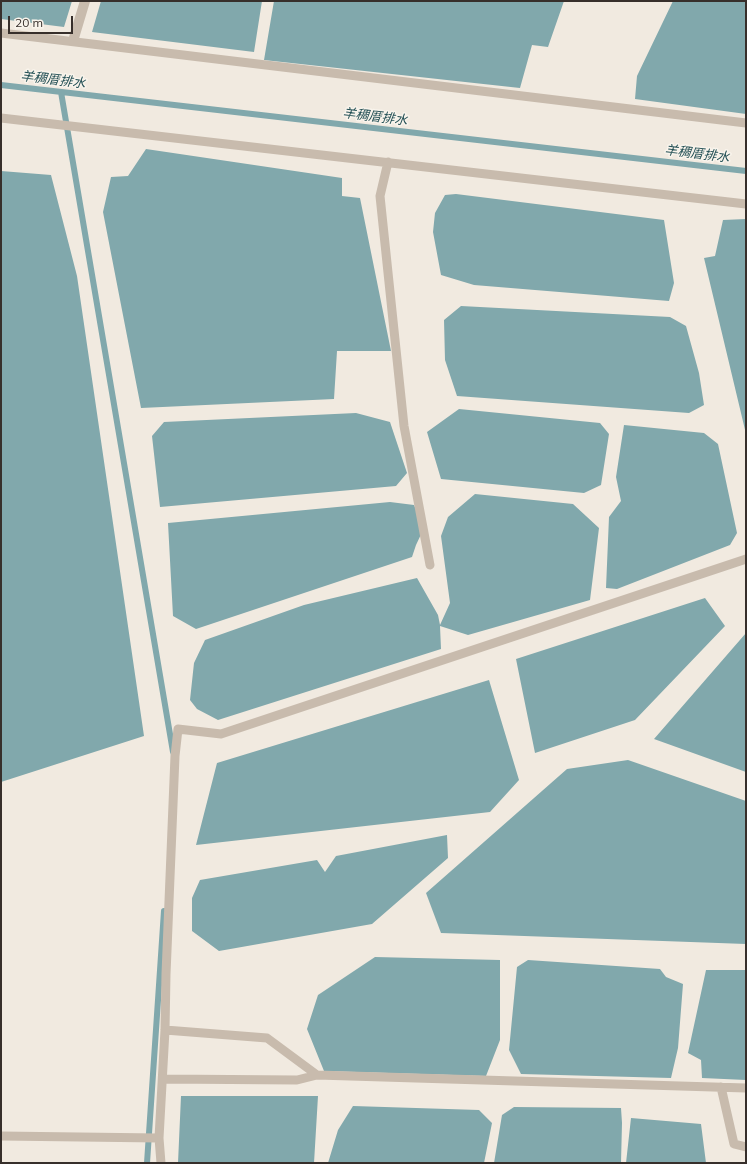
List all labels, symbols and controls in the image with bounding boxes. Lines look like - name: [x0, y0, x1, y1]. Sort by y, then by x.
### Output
- scale bar: [10, 8, 75, 34]
- text: 20 m: [15, 15, 43, 30]
- water label: 羊稠厝排水: [20, 68, 86, 92]
- water label: 羊稠厝排水: [342, 105, 408, 129]
- water label: 羊稠厝排水: [664, 142, 730, 166]

